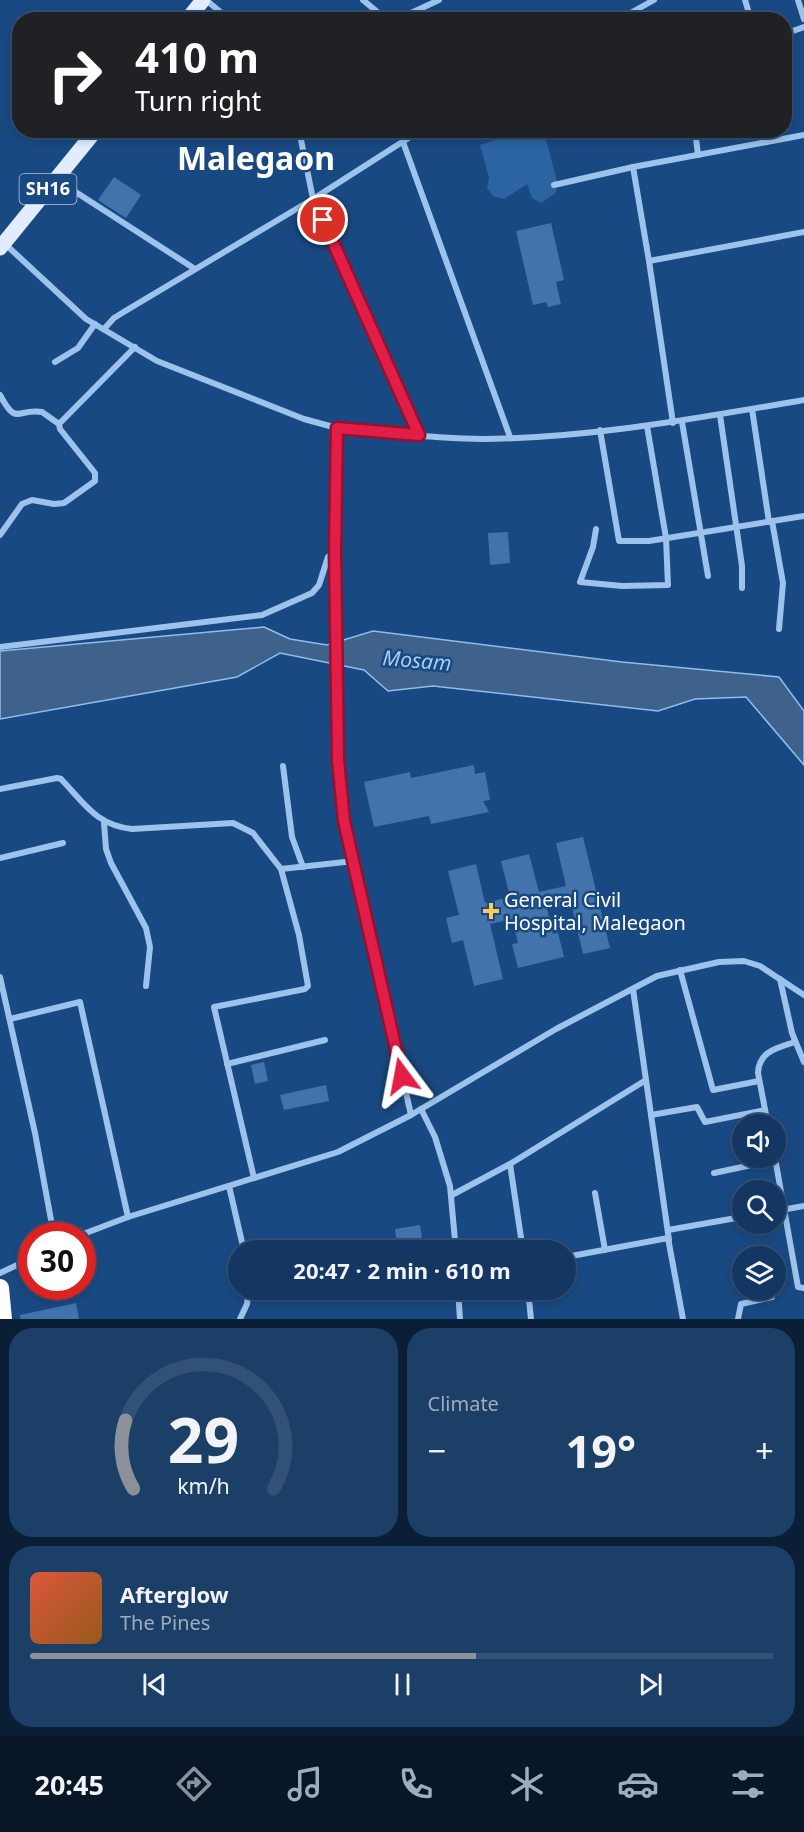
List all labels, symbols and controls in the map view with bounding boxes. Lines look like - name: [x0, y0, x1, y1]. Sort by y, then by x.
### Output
- text: 410 m: [135, 28, 259, 85]
- icon: right: [36, 36, 114, 114]
- text: Turn right: [135, 82, 261, 119]
- district label: Malegaon: [177, 136, 335, 179]
- road number: SH16: [20, 174, 76, 204]
- pin: [297, 194, 348, 245]
- icon: arrive: [306, 203, 339, 236]
- water label: Mosam: [382, 643, 453, 677]
- place label: General Civil Hospital, Malegaon: [504, 886, 686, 936]
- marker: General Civil Hospital, Malegaon: [482, 902, 500, 920]
- position arrow: [370, 1044, 434, 1108]
- map controls: [732, 1114, 786, 1300]
- button: sound: [732, 1114, 786, 1168]
- button: search: [732, 1180, 786, 1234]
- speed limit sign: 30: [18, 1222, 96, 1300]
- button: layers: [732, 1246, 786, 1300]
- text: 20:47 · 2 min · 610 m: [293, 1255, 511, 1285]
- text: Climate: [428, 1390, 499, 1417]
- text: 29: [168, 1396, 239, 1481]
- text: 19°: [565, 1420, 636, 1481]
- text: −: [428, 1428, 446, 1473]
- text: +: [755, 1428, 774, 1473]
- text: km/h: [177, 1472, 230, 1501]
- text: Afterglow: [120, 1579, 229, 1609]
- text: The Pines: [120, 1609, 210, 1636]
- icon: previous: [138, 1668, 171, 1701]
- icon: pause: [386, 1668, 419, 1701]
- icon: next: [634, 1668, 667, 1701]
- icon: directions: [173, 1763, 215, 1805]
- icon: music: [284, 1763, 326, 1805]
- icon: phone: [395, 1763, 437, 1805]
- icon: climate: [506, 1763, 548, 1805]
- icon: car: [617, 1763, 659, 1805]
- icon: filters: [727, 1763, 769, 1805]
- text: 20:45: [34, 1766, 104, 1803]

